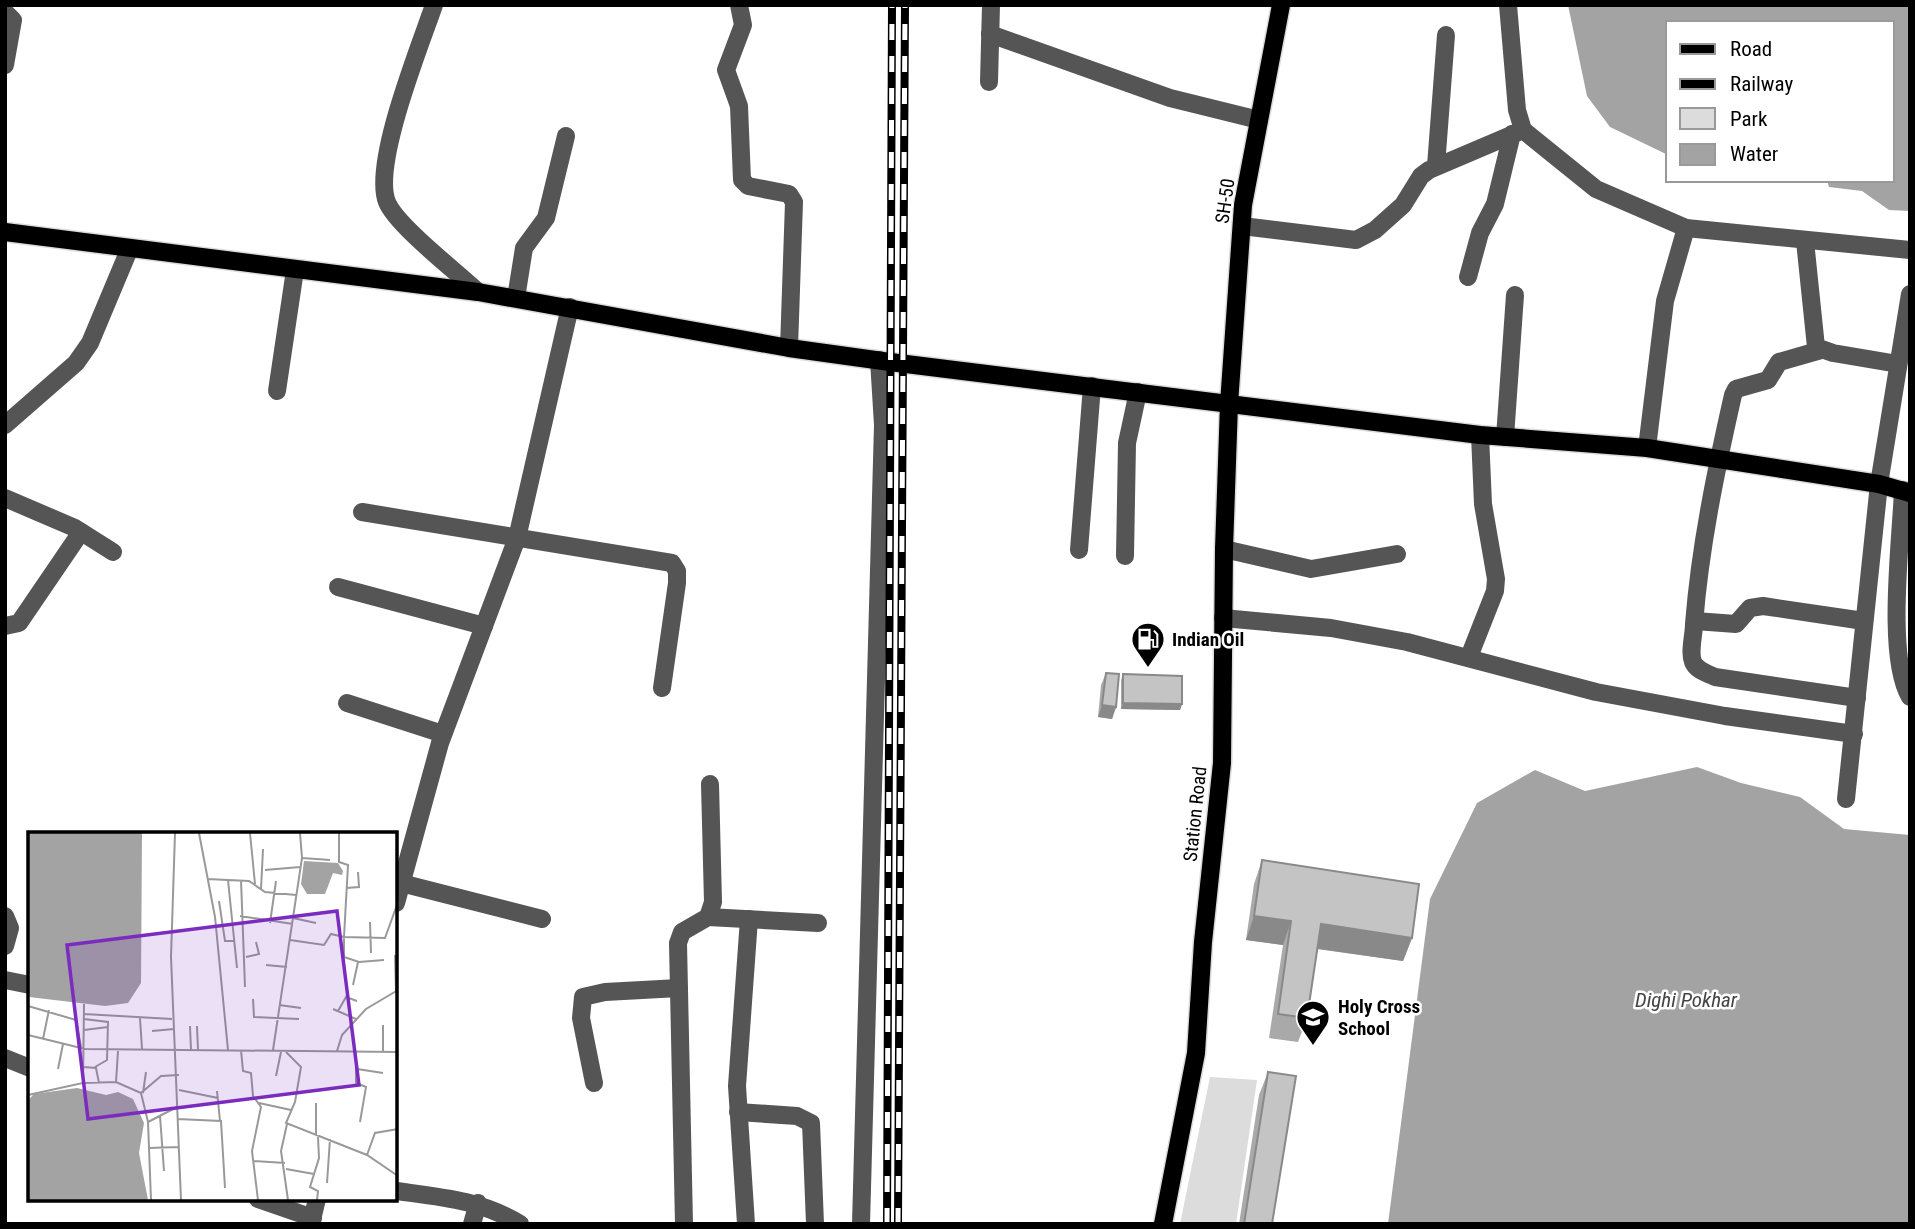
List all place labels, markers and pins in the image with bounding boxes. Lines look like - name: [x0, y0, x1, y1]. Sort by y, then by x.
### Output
- fuel station icon: Indian Oil: [1129, 620, 1167, 669]
- place label: Indian Oil: [1172, 628, 1244, 651]
- place label: Holy Cross School: [1338, 995, 1420, 1040]
- school or university icon: Holy Cross School: [1294, 998, 1332, 1047]

